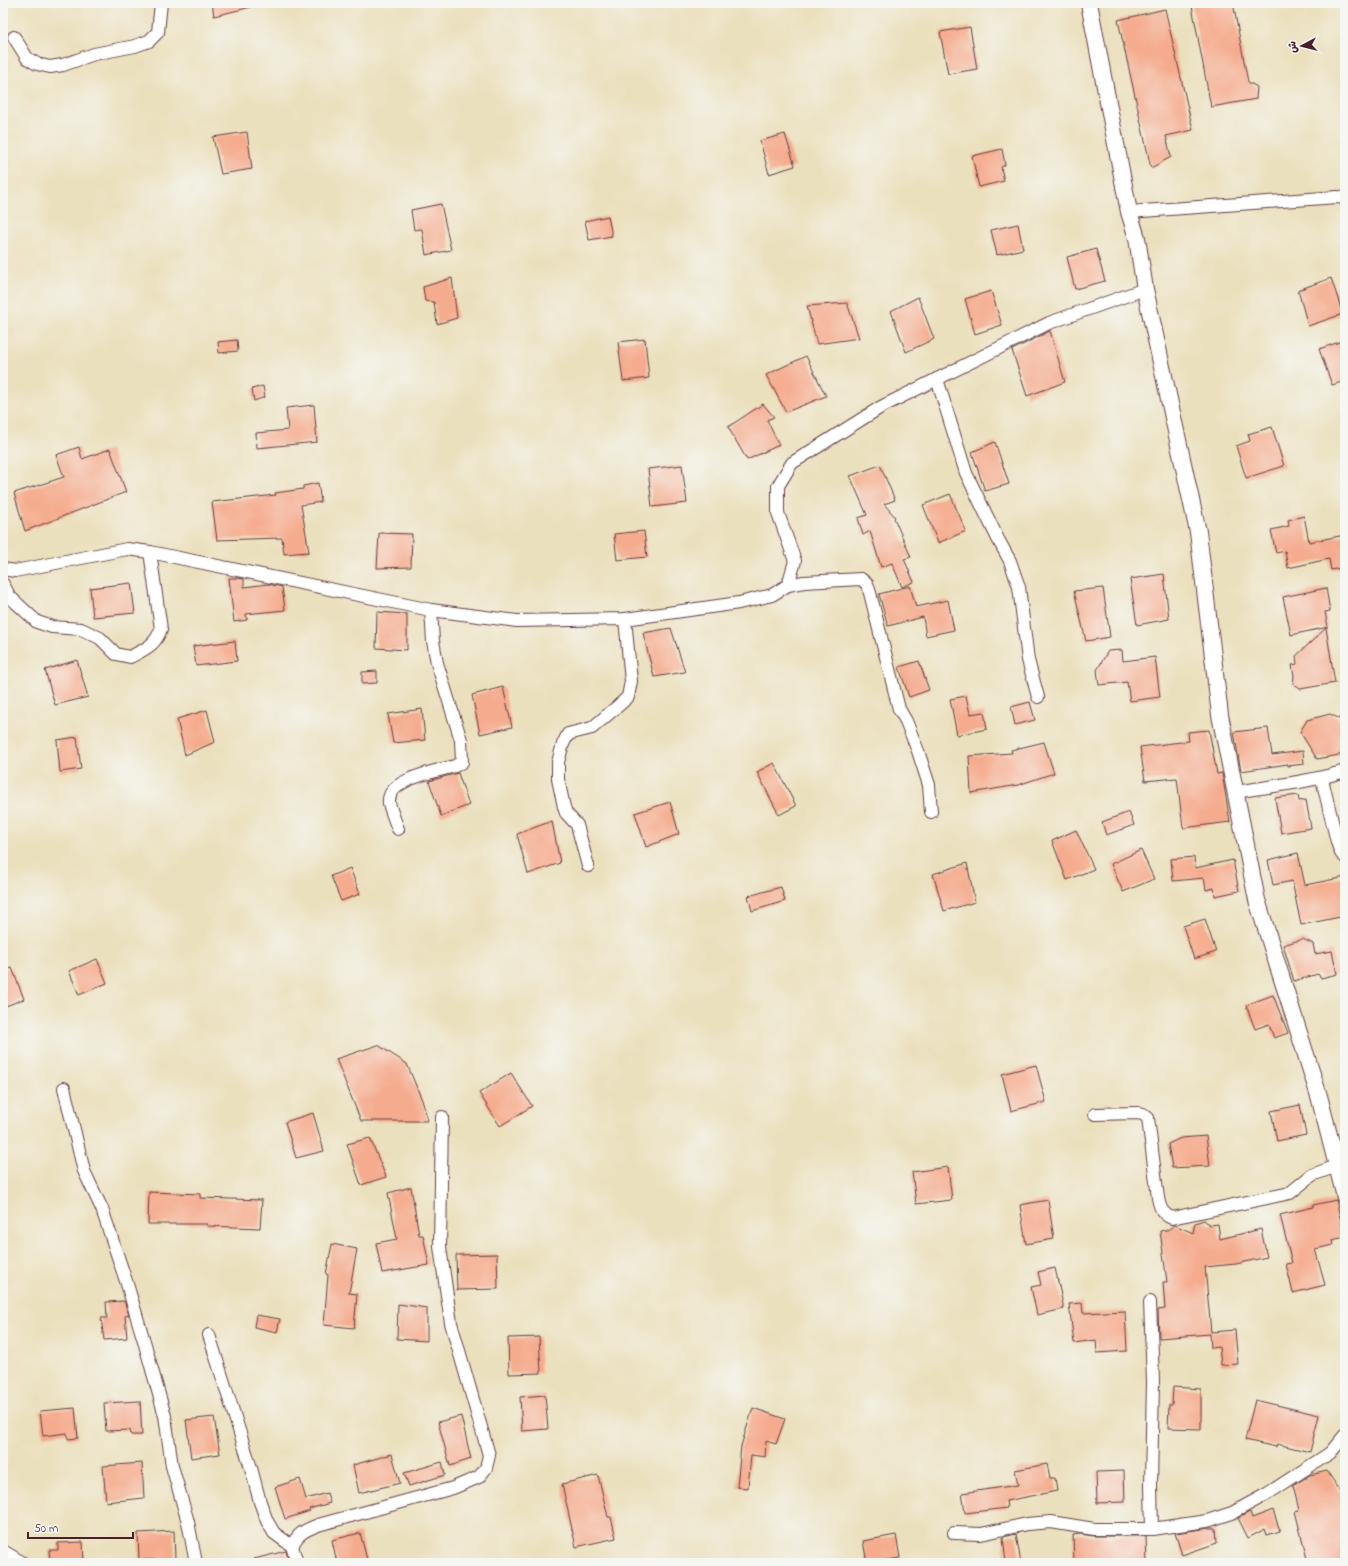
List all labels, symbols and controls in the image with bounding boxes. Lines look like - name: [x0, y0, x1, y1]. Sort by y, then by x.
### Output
- north arrow: [1282, 26, 1322, 66]
- text: ش: [1284, 40, 1302, 54]
- scale bar: [28, 1514, 133, 1540]
- text: 50 m: [34, 1520, 58, 1538]

